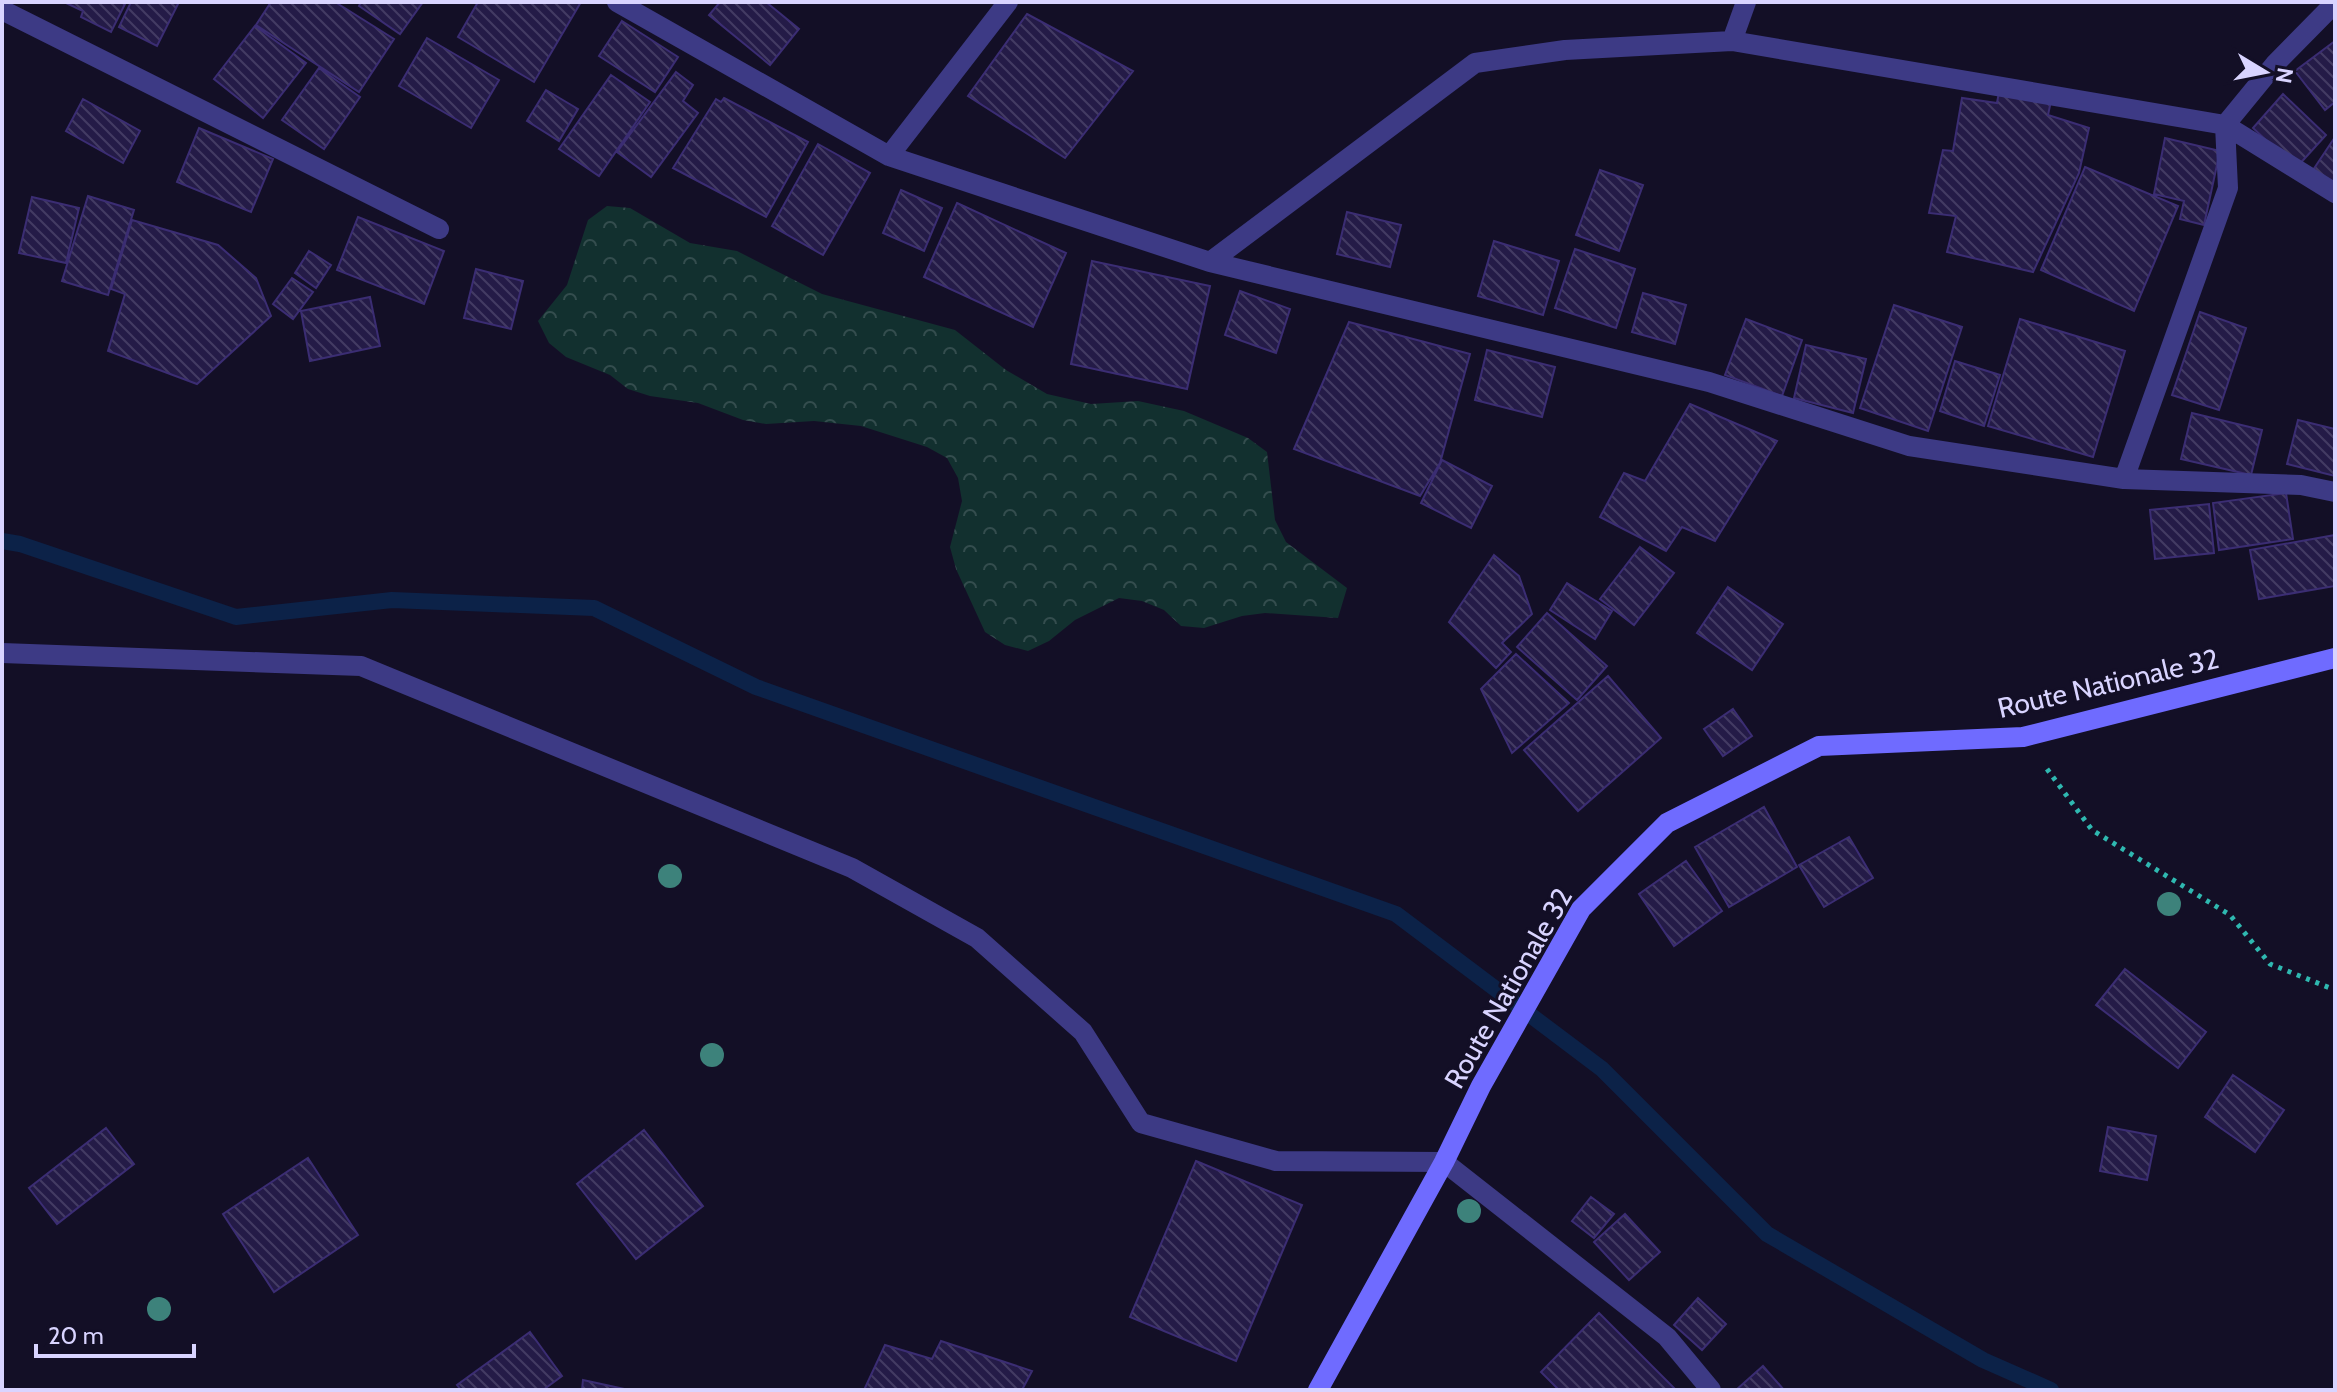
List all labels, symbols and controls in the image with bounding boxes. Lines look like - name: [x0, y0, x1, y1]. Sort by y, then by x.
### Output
- north arrow: [2225, 32, 2305, 112]
- text: N: [2270, 65, 2299, 85]
- street label: Route Nationale 32: [1994, 641, 2222, 725]
- street label: Route Nationale 32: [1437, 882, 1579, 1094]
- scale bar: [36, 1308, 194, 1358]
- text: 20 m: [48, 1321, 104, 1350]

